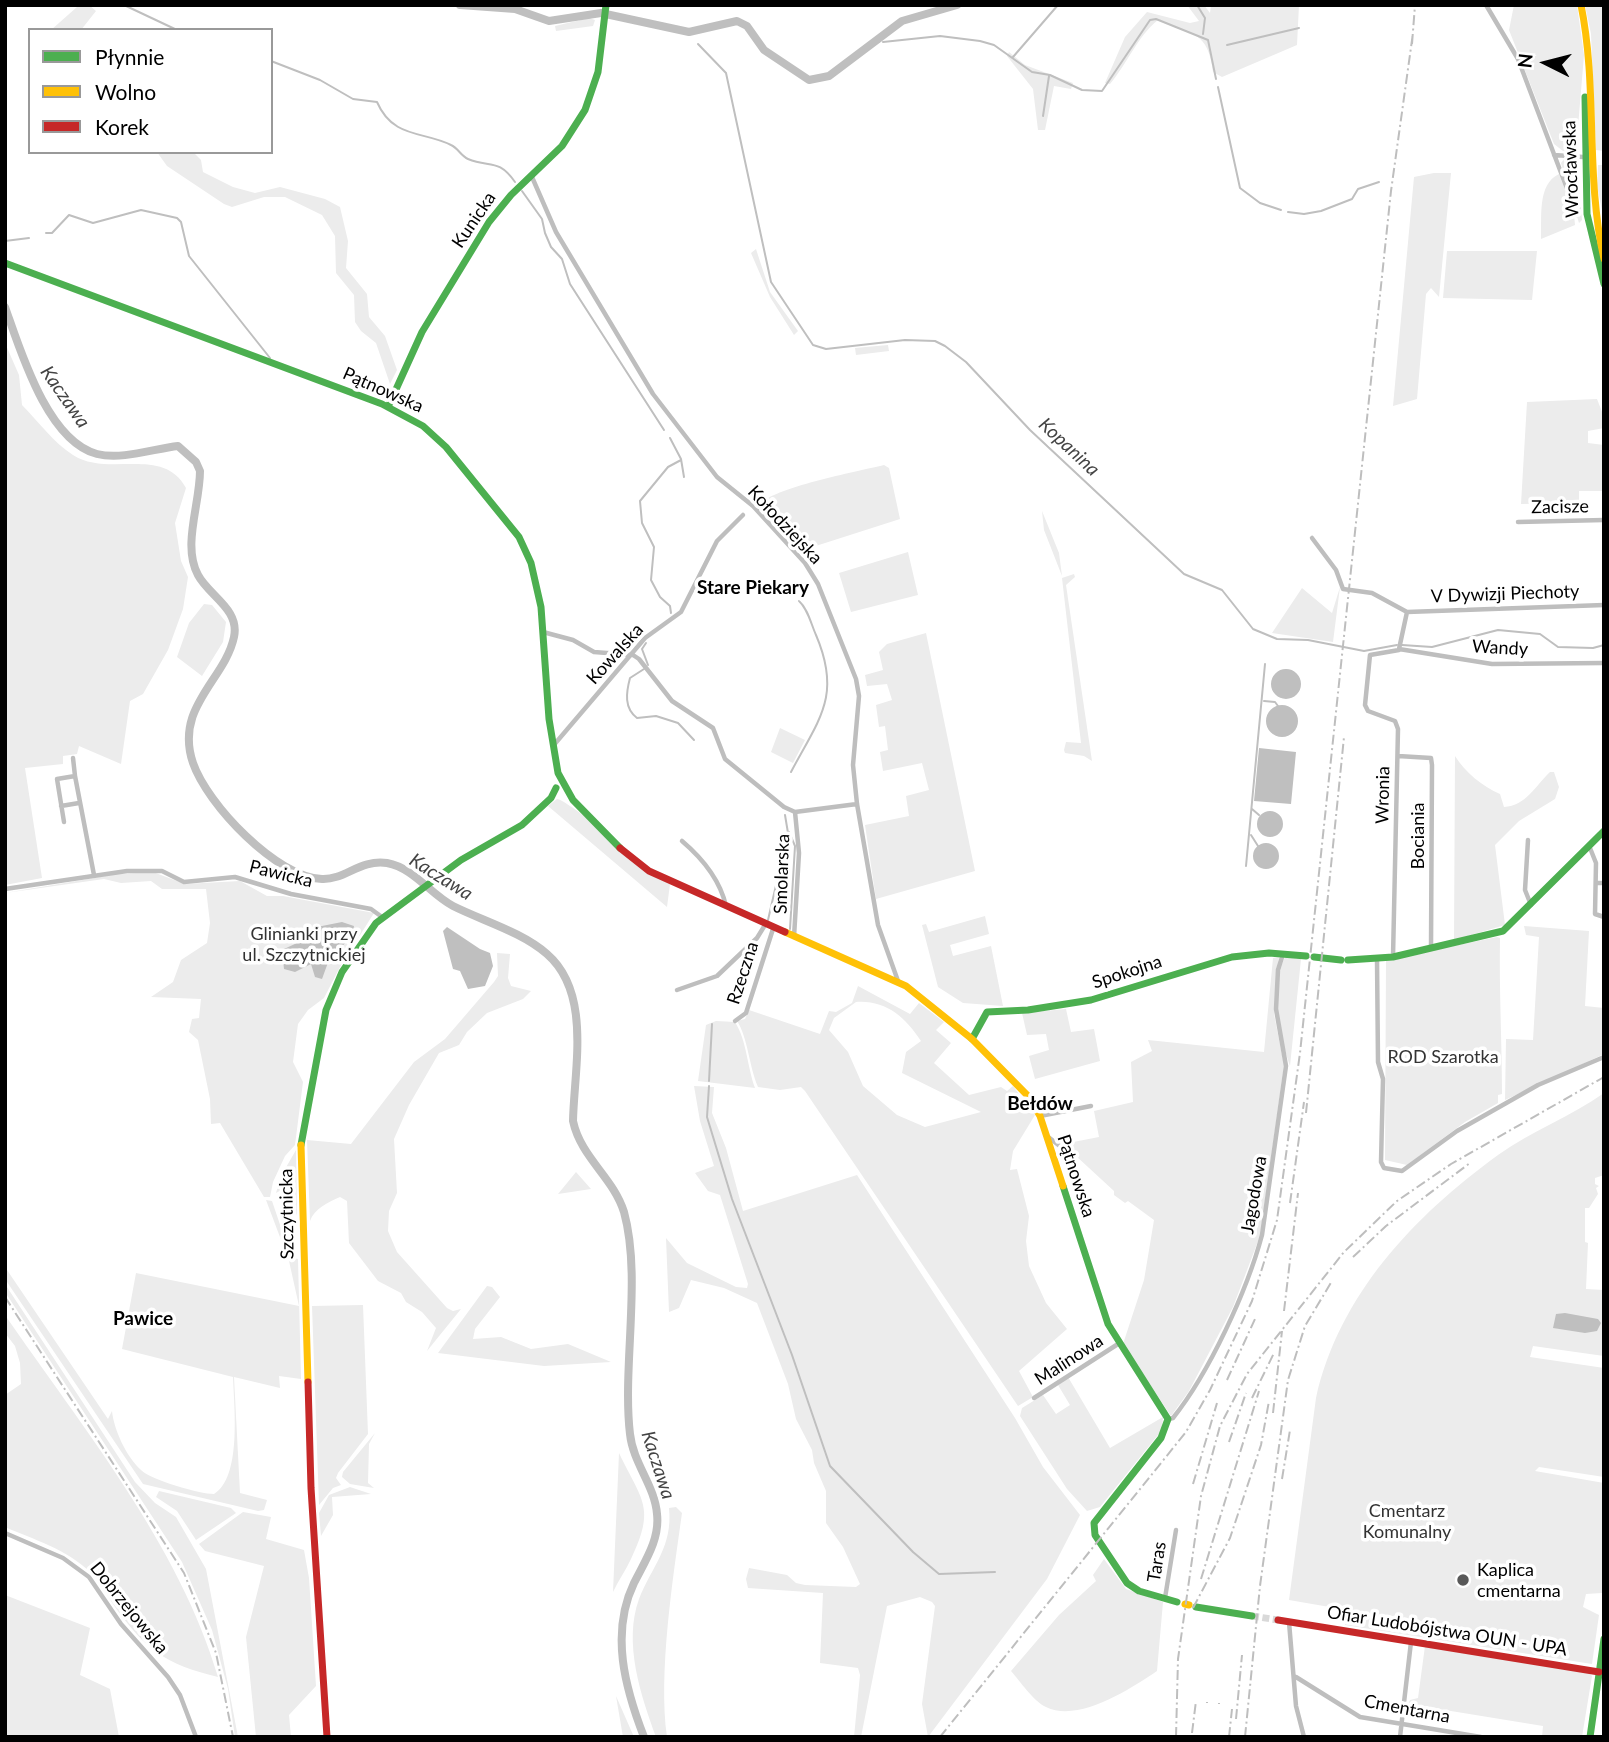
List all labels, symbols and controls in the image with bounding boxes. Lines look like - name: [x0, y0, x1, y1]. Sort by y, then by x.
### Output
- legend: [28, 28, 273, 154]
- north arrow: [1511, 28, 1581, 98]
- text: Płynnie: [95, 44, 164, 69]
- text: N: [1512, 52, 1537, 69]
- text: Wolno: [95, 79, 156, 104]
- text: Korek: [95, 114, 149, 139]
- street label: Wrocławska: [1559, 120, 1583, 218]
- street label: Kunicka: [448, 188, 500, 252]
- water label: Kaczawa: [35, 362, 95, 432]
- street label: Pątnowska: [339, 363, 427, 417]
- water label: Kopanina: [1034, 413, 1104, 481]
- street label: Kołodziejska: [743, 481, 827, 569]
- street label: Zacisze: [1531, 496, 1589, 518]
- district label: Stare Piekary: [697, 577, 809, 599]
- street label: V Dywizji Piechoty: [1430, 581, 1580, 607]
- street label: Kowalska: [582, 619, 648, 689]
- street label: Wandy: [1471, 636, 1529, 660]
- street label: Wronia: [1372, 766, 1394, 824]
- street label: Bociania: [1407, 803, 1429, 869]
- street label: Smolarska: [770, 834, 794, 914]
- water label: Kaczawa: [405, 849, 477, 905]
- street label: Pawicka: [247, 856, 315, 892]
- park label: Glinianki przy ul. Szczytnickiej: [242, 923, 366, 965]
- street label: Rzeczna: [723, 939, 763, 1007]
- street label: Spokojna: [1089, 951, 1165, 993]
- park label: ROD Szarotka: [1387, 1046, 1499, 1068]
- district label: Bełdów: [1007, 1093, 1073, 1115]
- street label: Pątnowska: [1052, 1132, 1100, 1220]
- street label: Jagodowa: [1237, 1154, 1271, 1236]
- street label: Szczytnicka: [275, 1168, 299, 1260]
- district label: Pawice: [113, 1308, 173, 1330]
- street label: Malinowa: [1031, 1330, 1107, 1390]
- water label: Kaczawa: [636, 1428, 680, 1502]
- park label: Cmentarz Komunalny: [1363, 1500, 1451, 1542]
- street label: Taras: [1143, 1540, 1171, 1584]
- street label: Dobrzejowska: [85, 1558, 173, 1658]
- place label: Kaplica cmentarna: [1477, 1559, 1561, 1602]
- marker: Kaplica cmentarna: [1455, 1572, 1471, 1588]
- street label: Ofiar Ludobójstwa OUN - UPA: [1325, 1601, 1569, 1661]
- street label: Cmentarna: [1362, 1690, 1452, 1728]

